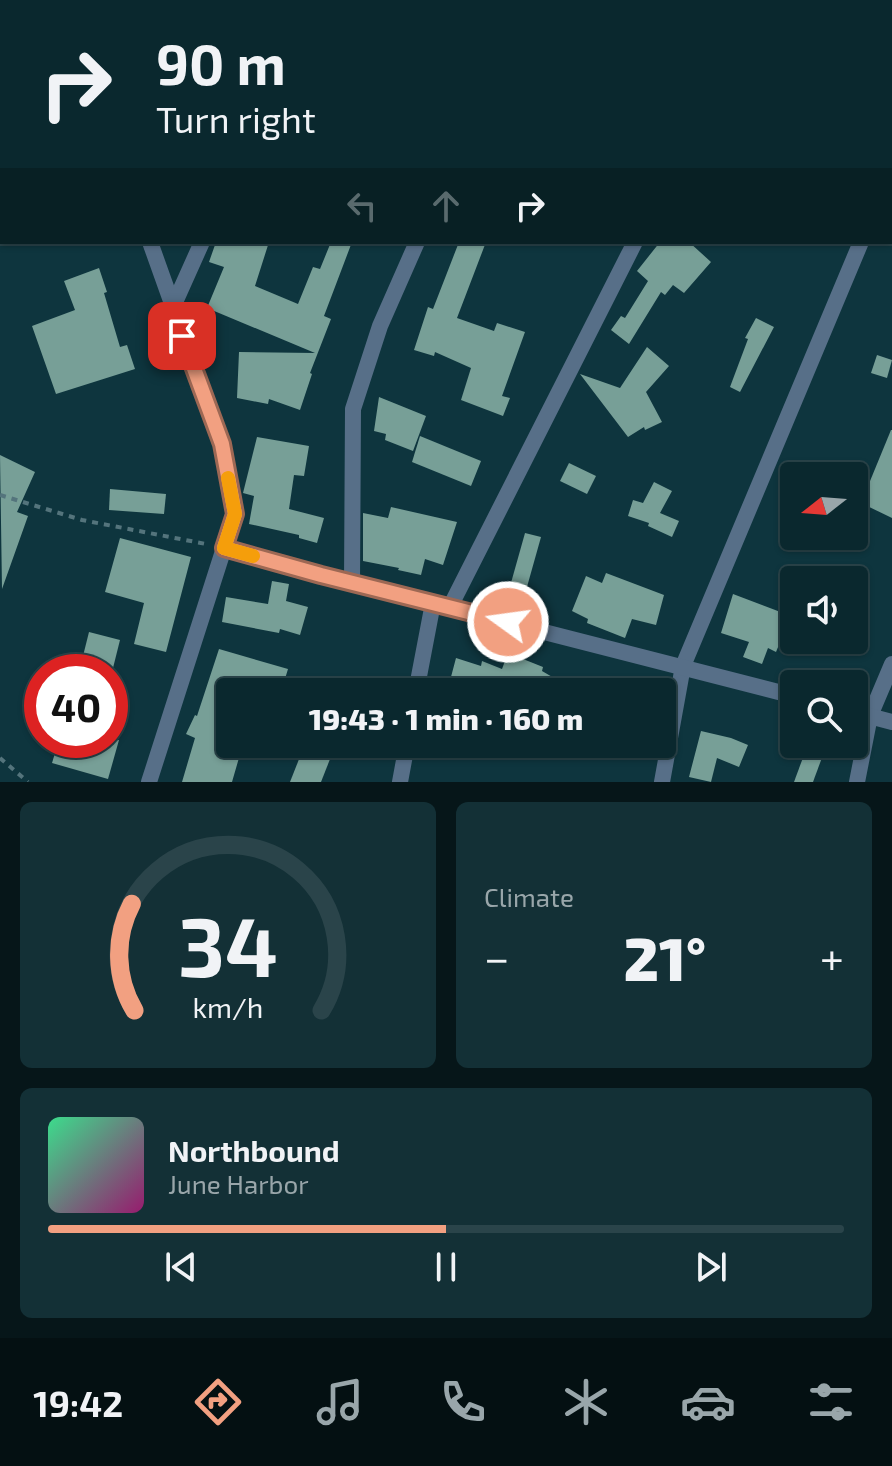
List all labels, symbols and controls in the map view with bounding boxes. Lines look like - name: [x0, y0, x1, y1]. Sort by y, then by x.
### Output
- text: 90 m: [156, 29, 286, 96]
- icon: right: [24, 32, 128, 136]
- text: Turn right: [156, 97, 316, 140]
- icon: left: [340, 184, 384, 228]
- icon: ahead: [424, 184, 468, 228]
- icon: right: [508, 184, 552, 228]
- pin: [148, 302, 216, 370]
- icon: arrive: [160, 314, 204, 358]
- north arrow: [780, 462, 868, 550]
- map controls: [780, 462, 868, 758]
- button: sound: [780, 566, 868, 654]
- position arrow: [466, 580, 550, 664]
- speed limit sign: 40: [24, 654, 128, 758]
- button: search: [780, 670, 868, 758]
- text: 19:43 · 1 min · 160 m: [309, 700, 583, 736]
- text: Climate: [484, 881, 574, 912]
- text: 34: [178, 894, 278, 994]
- text: 21°: [623, 921, 706, 993]
- text: −: [484, 930, 510, 983]
- text: +: [820, 930, 844, 983]
- text: km/h: [193, 989, 263, 1024]
- text: Northbound: [168, 1132, 340, 1168]
- text: June Harbor: [168, 1168, 309, 1199]
- icon: previous: [159, 1245, 203, 1289]
- icon: pause: [424, 1245, 468, 1289]
- icon: next: [689, 1245, 733, 1289]
- icon: directions: [190, 1374, 246, 1430]
- icon: music: [312, 1374, 368, 1430]
- icon: phone: [435, 1374, 491, 1430]
- icon: climate: [558, 1374, 614, 1430]
- icon: car: [680, 1374, 736, 1430]
- icon: filters: [803, 1374, 859, 1430]
- text: 19:42: [33, 1381, 123, 1424]

